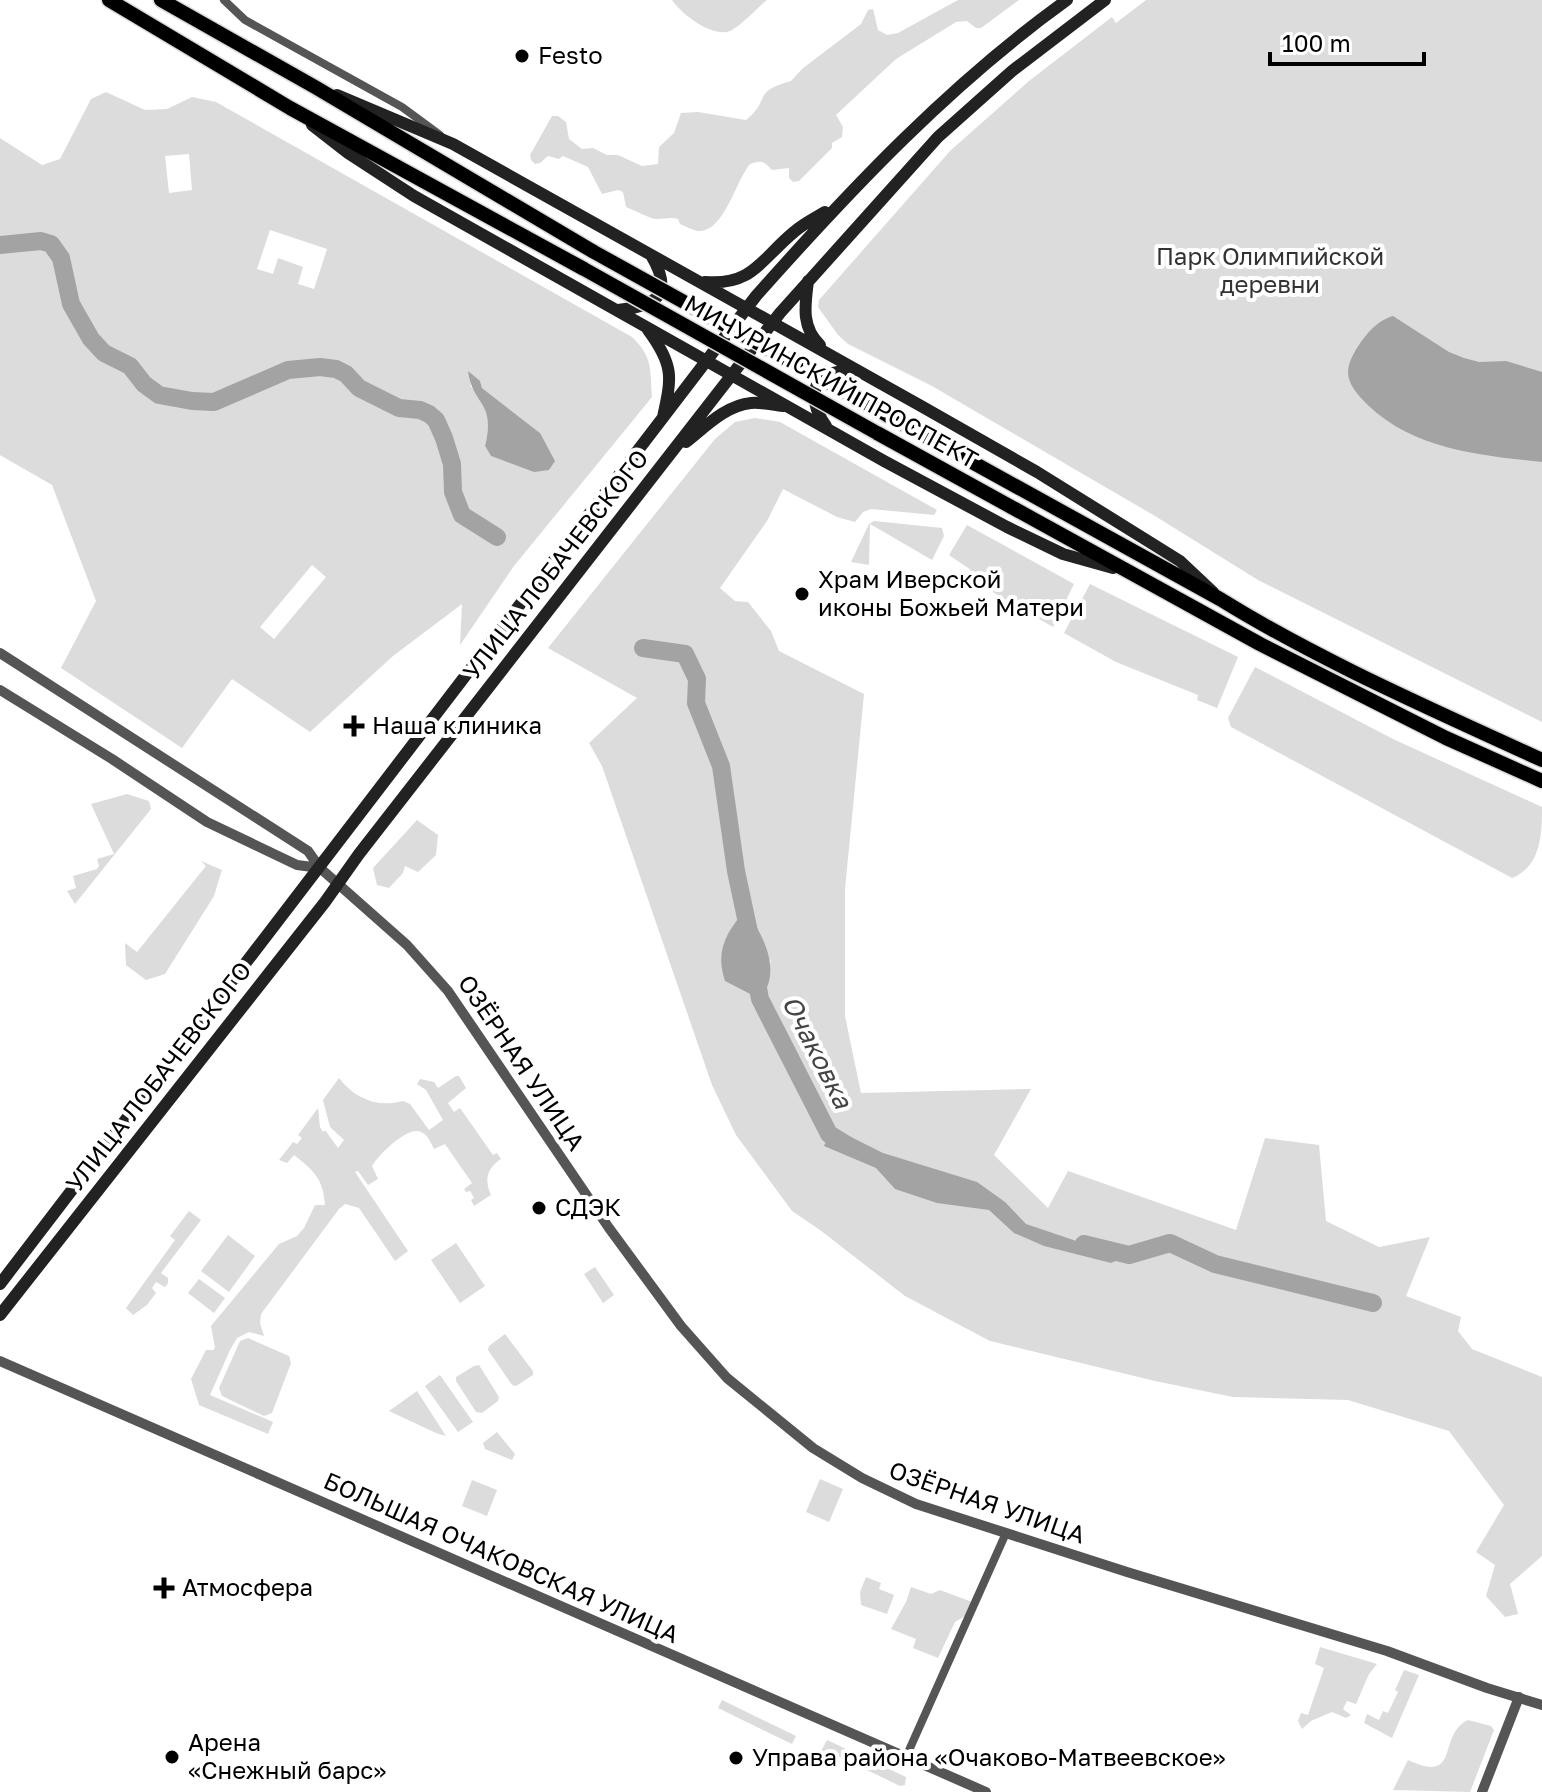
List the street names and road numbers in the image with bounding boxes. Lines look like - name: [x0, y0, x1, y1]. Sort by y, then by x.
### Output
- street label: МИЧУРИНСКИЙ ПРОСПЕКТ: [680, 288, 984, 474]
- street label: УЛИЦА ЛОБАЧЕВСКОГО: [456, 443, 654, 685]
- street label: УЛИЦА ЛОБАЧЕВСКОГО: [59, 955, 257, 1197]
- street label: ОЗЁРНАЯ УЛИЦА: [453, 969, 592, 1155]
- street label: ОЗЁРНАЯ УЛИЦА: [886, 1454, 1089, 1549]
- street label: БОЛЬШАЯ ОЧАКОВСКАЯ УЛИЦА: [320, 1465, 684, 1648]

